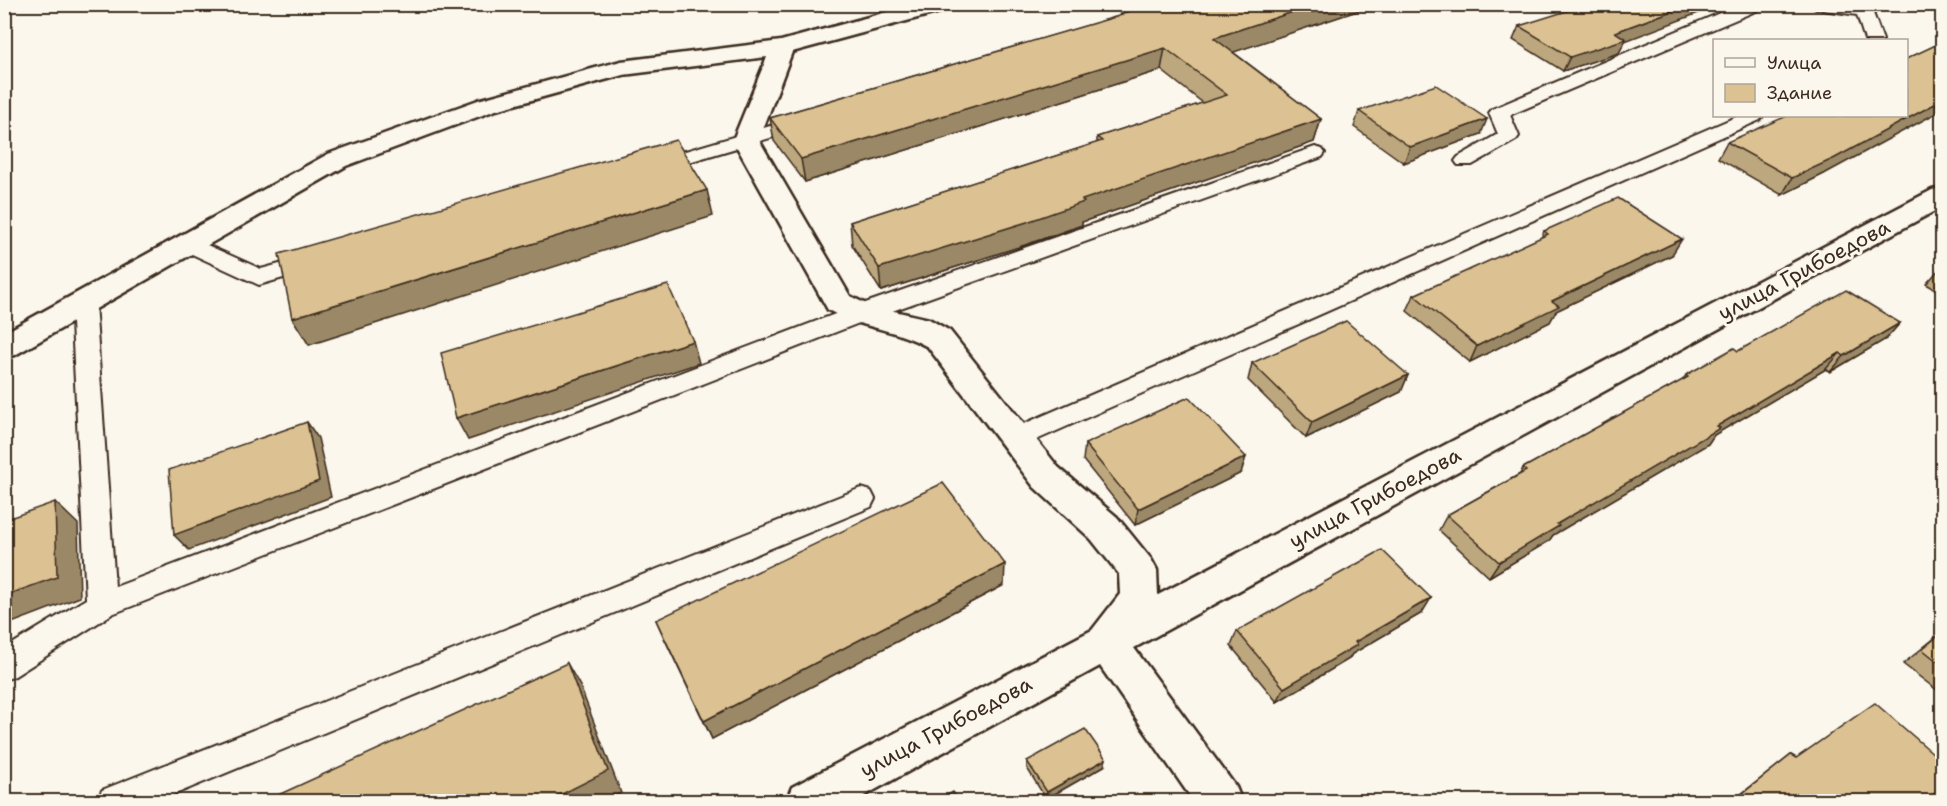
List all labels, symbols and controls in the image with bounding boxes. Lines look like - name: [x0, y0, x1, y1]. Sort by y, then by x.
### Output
- legend: [1713, 39, 1908, 117]
- text: Улица: [1767, 51, 1821, 75]
- text: Здание: [1767, 81, 1832, 105]
- street label: улица Грибоедова: [1713, 213, 1895, 327]
- street label: улица Грибоедова: [1284, 441, 1466, 555]
- street label: улица Грибоедова: [855, 670, 1037, 784]

